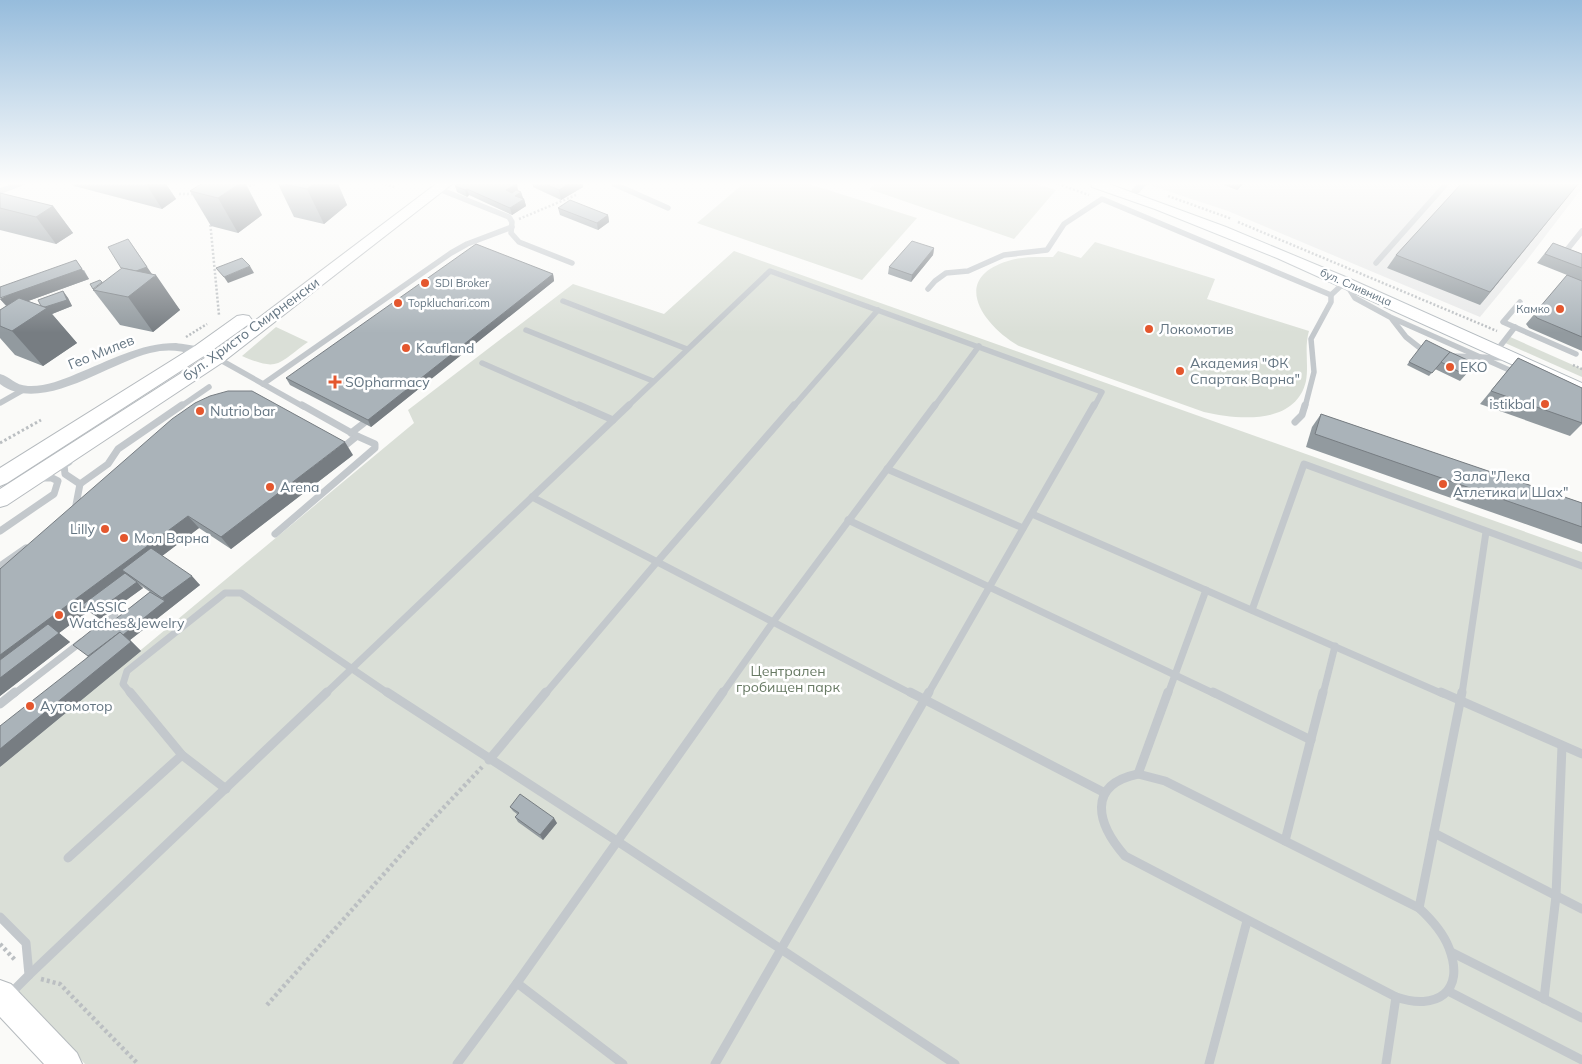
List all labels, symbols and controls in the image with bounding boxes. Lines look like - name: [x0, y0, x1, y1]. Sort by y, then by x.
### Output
- street label: бул. Сливница: [1318, 265, 1394, 309]
- street label: бул. Христо Смирненски: [179, 273, 323, 385]
- place label: SDI Broker: [435, 276, 489, 290]
- marker: SDI Broker: [419, 277, 431, 289]
- place label: Topkluchari.com: [408, 296, 490, 310]
- marker: Topkluchari.com: [392, 297, 404, 309]
- place label: Камко: [1516, 302, 1550, 316]
- marker: Камко: [1554, 303, 1566, 315]
- place label: Локомотив: [1159, 320, 1234, 338]
- marker: Локомотив: [1143, 323, 1155, 335]
- street label: Гео Милев: [65, 331, 137, 373]
- place label: Kaufland: [416, 339, 474, 357]
- marker: Kaufland: [400, 342, 412, 354]
- place label: Академия "ФК Спартак Варна": [1190, 354, 1300, 388]
- place label: EKO: [1460, 358, 1488, 376]
- marker: EKO: [1444, 361, 1456, 373]
- marker: Академия "ФК Спартак Варна": [1174, 365, 1186, 377]
- place label: SOpharmacy: [345, 373, 430, 391]
- marker: SOpharmacy: [329, 376, 341, 388]
- place label: istikbal: [1489, 395, 1535, 413]
- marker: istikbal: [1539, 398, 1551, 410]
- place label: Nutrio bar: [210, 402, 276, 420]
- marker: Nutrio bar: [194, 405, 206, 417]
- place label: Зала "Лека Атлетика и Шах": [1453, 467, 1568, 501]
- place label: Arena: [280, 478, 320, 496]
- marker: Зала "Лека Атлетика и Шах": [1437, 478, 1449, 490]
- marker: Arena: [264, 481, 276, 493]
- place label: Lilly: [70, 520, 96, 538]
- marker: Lilly: [99, 523, 111, 535]
- place label: Мол Варна: [134, 529, 209, 547]
- marker: Мол Варна: [118, 532, 130, 544]
- place label: CLASSIC Watches&Jewelry: [69, 598, 185, 632]
- marker: CLASSIC Watches&Jewelry: [53, 609, 65, 621]
- park label: Централен гробищен парк: [736, 662, 840, 696]
- place label: Аутомотор: [40, 697, 113, 715]
- marker: Аутомотор: [24, 700, 36, 712]

